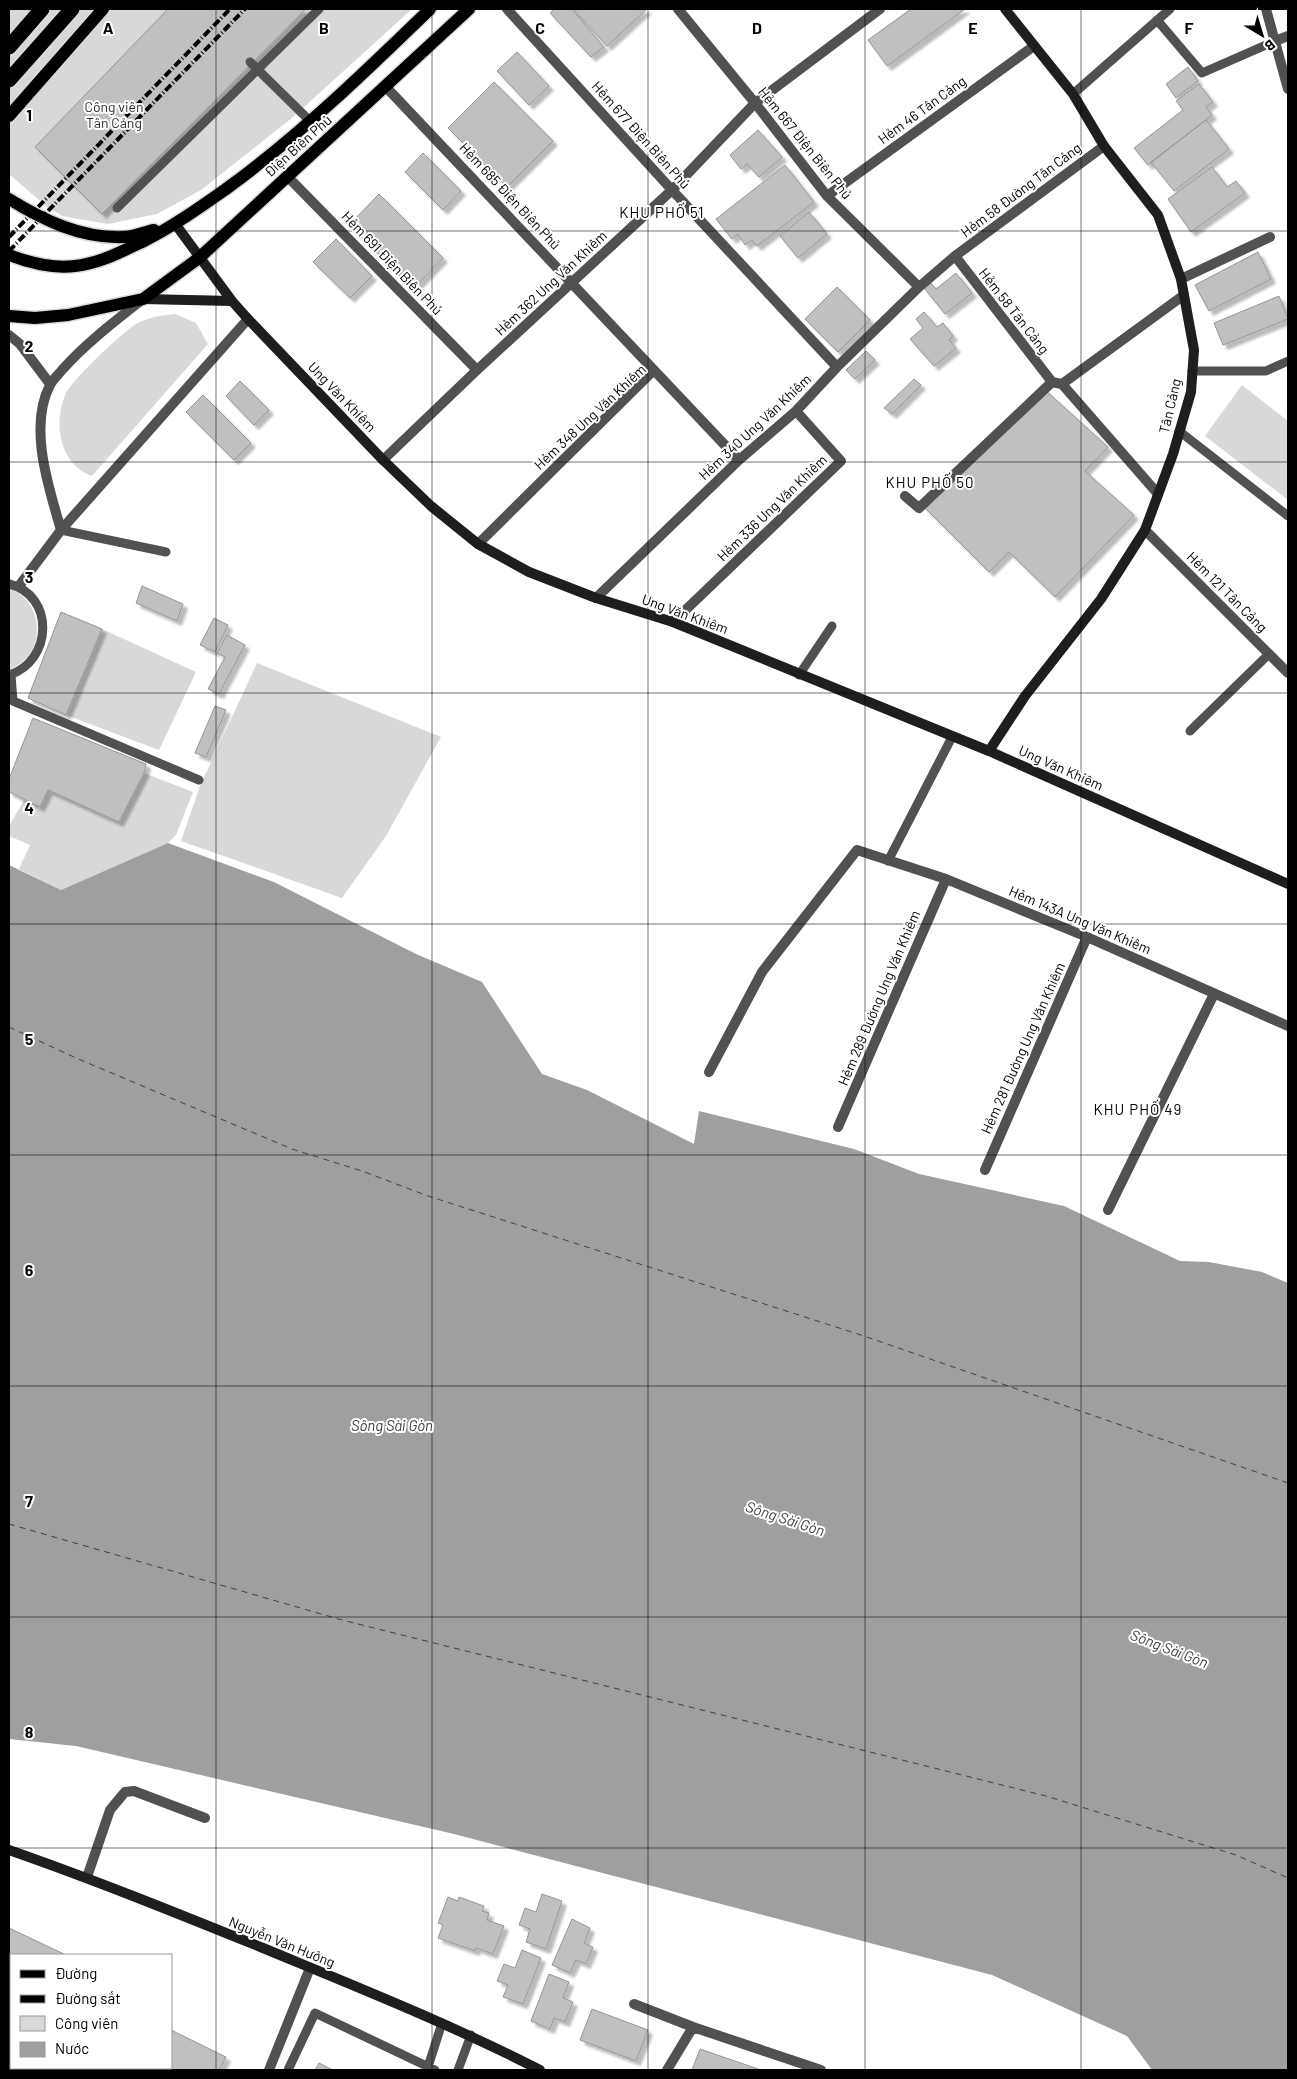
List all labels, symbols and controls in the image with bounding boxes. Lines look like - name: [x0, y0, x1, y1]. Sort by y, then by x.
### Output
- north arrow: [1237, 10, 1287, 60]
- text: A: [103, 18, 114, 37]
- text: B: [319, 18, 329, 37]
- text: C: [535, 18, 545, 37]
- text: D: [752, 18, 762, 37]
- text: E: [968, 18, 978, 37]
- text: F: [1185, 18, 1194, 37]
- text: B: [1262, 36, 1279, 55]
- street label: Hẻm 46 Tân Cảng: [874, 72, 969, 147]
- street label: Hẻm 677 Điện Biên Phủ: [589, 77, 694, 192]
- street label: Hẻm 667 Điện Biên Phủ: [755, 83, 856, 202]
- park label: Công viên Tân Cảng: [84, 98, 144, 131]
- text: 1: [26, 105, 32, 124]
- street label: Điện Biên Phủ: [261, 111, 335, 180]
- street label: Hẻm 685 Điện Biên Phủ: [456, 139, 564, 253]
- street label: Hẻm 58 Đường Tân Cảng: [957, 139, 1084, 240]
- district label: KHU PHỐ 51: [619, 202, 705, 221]
- street label: Hẻm 691 Điện Biên Phủ: [339, 207, 446, 318]
- street label: Hẻm 362 Ung Văn Khiêm: [491, 226, 610, 339]
- street label: Hẻm 58 Tân Cảng: [976, 264, 1053, 357]
- text: 2: [25, 336, 34, 355]
- street label: Ung Văn Khiêm: [305, 358, 380, 435]
- street label: Hẻm 348 Ung Văn Khiêm: [530, 360, 649, 473]
- street label: Hẻm 340 Ung Văn Khiêm: [695, 370, 814, 483]
- street label: Tân Cảng: [1155, 377, 1184, 435]
- street label: Hẻm 336 Ung Văn Khiêm: [713, 451, 830, 565]
- district label: KHU PHỐ 50: [886, 472, 974, 491]
- street label: Hẻm 121 Tân Cảng: [1184, 548, 1271, 635]
- text: 3: [25, 567, 33, 586]
- street label: Ung Văn Khiêm: [640, 590, 731, 637]
- street label: Ung Văn Khiêm: [1016, 741, 1106, 794]
- text: 4: [24, 798, 34, 817]
- street label: Hẻm 143A Ung Văn Khiêm: [1007, 882, 1154, 957]
- street label: Hẻm 289 Đường Ung Văn Khiêm: [834, 908, 923, 1088]
- street label: Hẻm 281 Đường Ung Văn Khiêm: [977, 959, 1068, 1136]
- text: 5: [25, 1029, 34, 1048]
- district label: KHU PHỐ 49: [1094, 1099, 1182, 1118]
- text: 6: [25, 1260, 34, 1279]
- water label: Sông Sài Gòn: [351, 1416, 433, 1434]
- text: 7: [25, 1491, 33, 1510]
- water label: Sông Sài Gòn: [744, 1497, 827, 1539]
- water label: Sông Sài Gòn: [1128, 1625, 1211, 1671]
- text: 8: [25, 1722, 34, 1741]
- street label: Nguyễn Văn Hưởng: [227, 1913, 338, 1971]
- legend: [10, 1954, 172, 2069]
- text: Đường: [55, 1964, 97, 1982]
- text: Đường sắt: [55, 1989, 121, 2007]
- text: Công viên: [55, 2014, 118, 2032]
- text: Nước: [55, 2039, 89, 2057]

